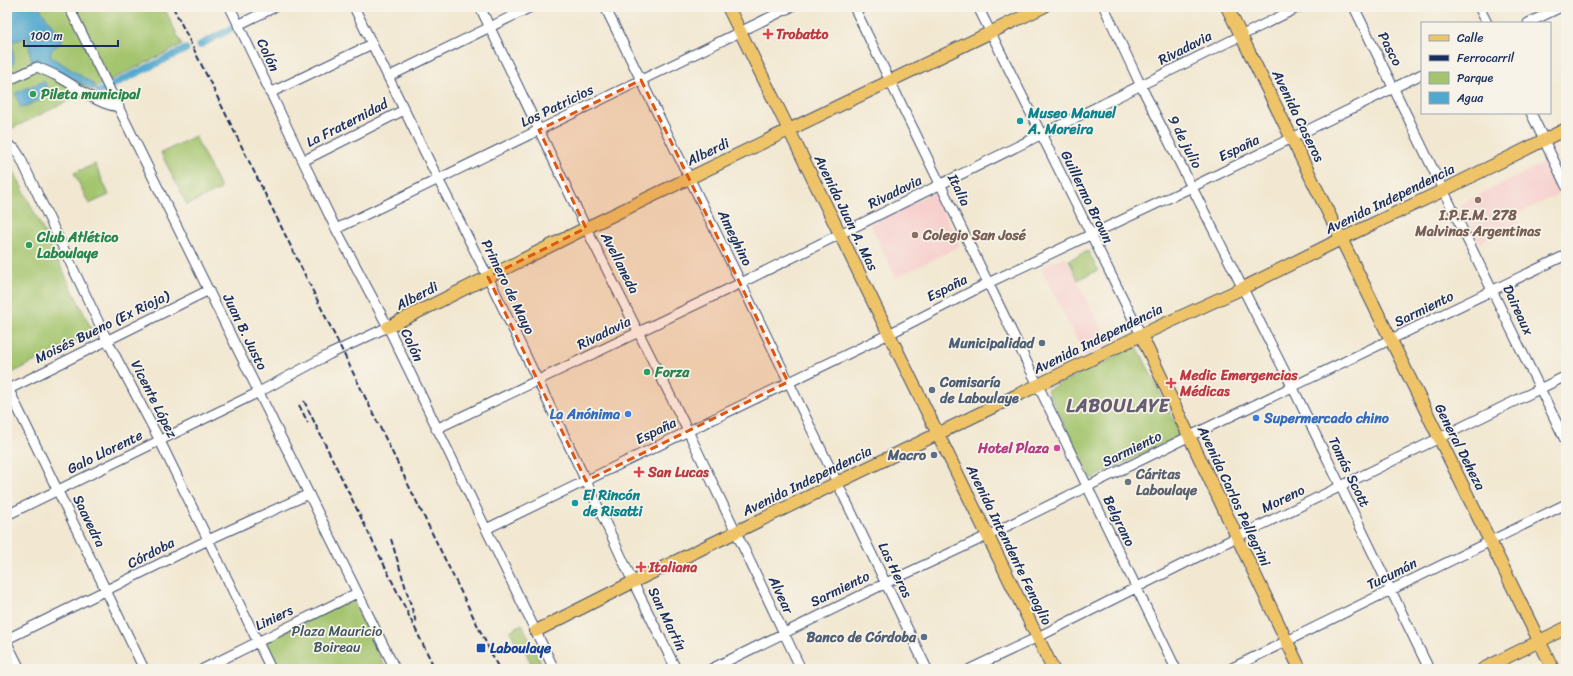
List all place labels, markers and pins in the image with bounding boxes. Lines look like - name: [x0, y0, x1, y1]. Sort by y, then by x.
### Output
- place label: Trobatto: [776, 22, 828, 47]
- marker: Trobatto: [763, 29, 773, 39]
- place label: Pileta municipal: [41, 82, 141, 107]
- marker: Pileta municipal: [28, 89, 38, 99]
- place label: Museo Manuel A. Moreira: [1027, 101, 1117, 142]
- marker: Museo Manuel A. Moreira: [1015, 116, 1025, 126]
- marker: I.P.E.M. 278 Malvinas Argentinas: [1473, 195, 1483, 205]
- place label: I.P.E.M. 278 Malvinas Argentinas: [1414, 203, 1541, 244]
- place label: Colegio San José: [922, 223, 1027, 248]
- place label: Club Atlético Laboulaye: [36, 225, 119, 266]
- marker: Colegio San José: [910, 230, 920, 240]
- marker: Club Atlético Laboulaye: [24, 240, 34, 250]
- place label: Municipalidad: [948, 331, 1036, 356]
- marker: Municipalidad: [1037, 338, 1047, 348]
- place label: Forza: [654, 360, 690, 385]
- place label: Medic Emergencias Médicas: [1179, 363, 1298, 404]
- marker: Forza: [642, 367, 652, 377]
- place label: Comisaría de Laboulaye: [939, 370, 1019, 411]
- marker: Medic Emergencias Médicas: [1165, 377, 1177, 389]
- marker: Comisaría de Laboulaye: [927, 385, 937, 395]
- place label: La Anónima: [550, 402, 621, 427]
- place label: Supermercado chino: [1263, 406, 1390, 431]
- marker: La Anónima: [623, 409, 633, 419]
- marker: Supermercado chino: [1251, 413, 1261, 423]
- place label: Hotel Plaza: [977, 436, 1049, 461]
- place label: Macro: [887, 443, 927, 468]
- marker: Hotel Plaza: [1052, 443, 1062, 453]
- marker: Macro: [929, 450, 939, 460]
- place label: San Lucas: [647, 460, 709, 485]
- place label: Cáritas Laboulaye: [1135, 462, 1198, 503]
- marker: San Lucas: [633, 466, 645, 478]
- marker: Cáritas Laboulaye: [1123, 477, 1133, 487]
- place label: El Rincón de Risatti: [583, 483, 644, 524]
- marker: El Rincón de Risatti: [570, 498, 580, 508]
- place label: Italiana: [648, 555, 697, 580]
- marker: Italiana: [636, 562, 646, 572]
- place label: Banco de Córdoba: [807, 625, 917, 650]
- marker: Banco de Córdoba: [919, 632, 929, 642]
- place label: Laboulaye: [490, 636, 552, 661]
- marker: Laboulaye: [475, 642, 487, 654]

